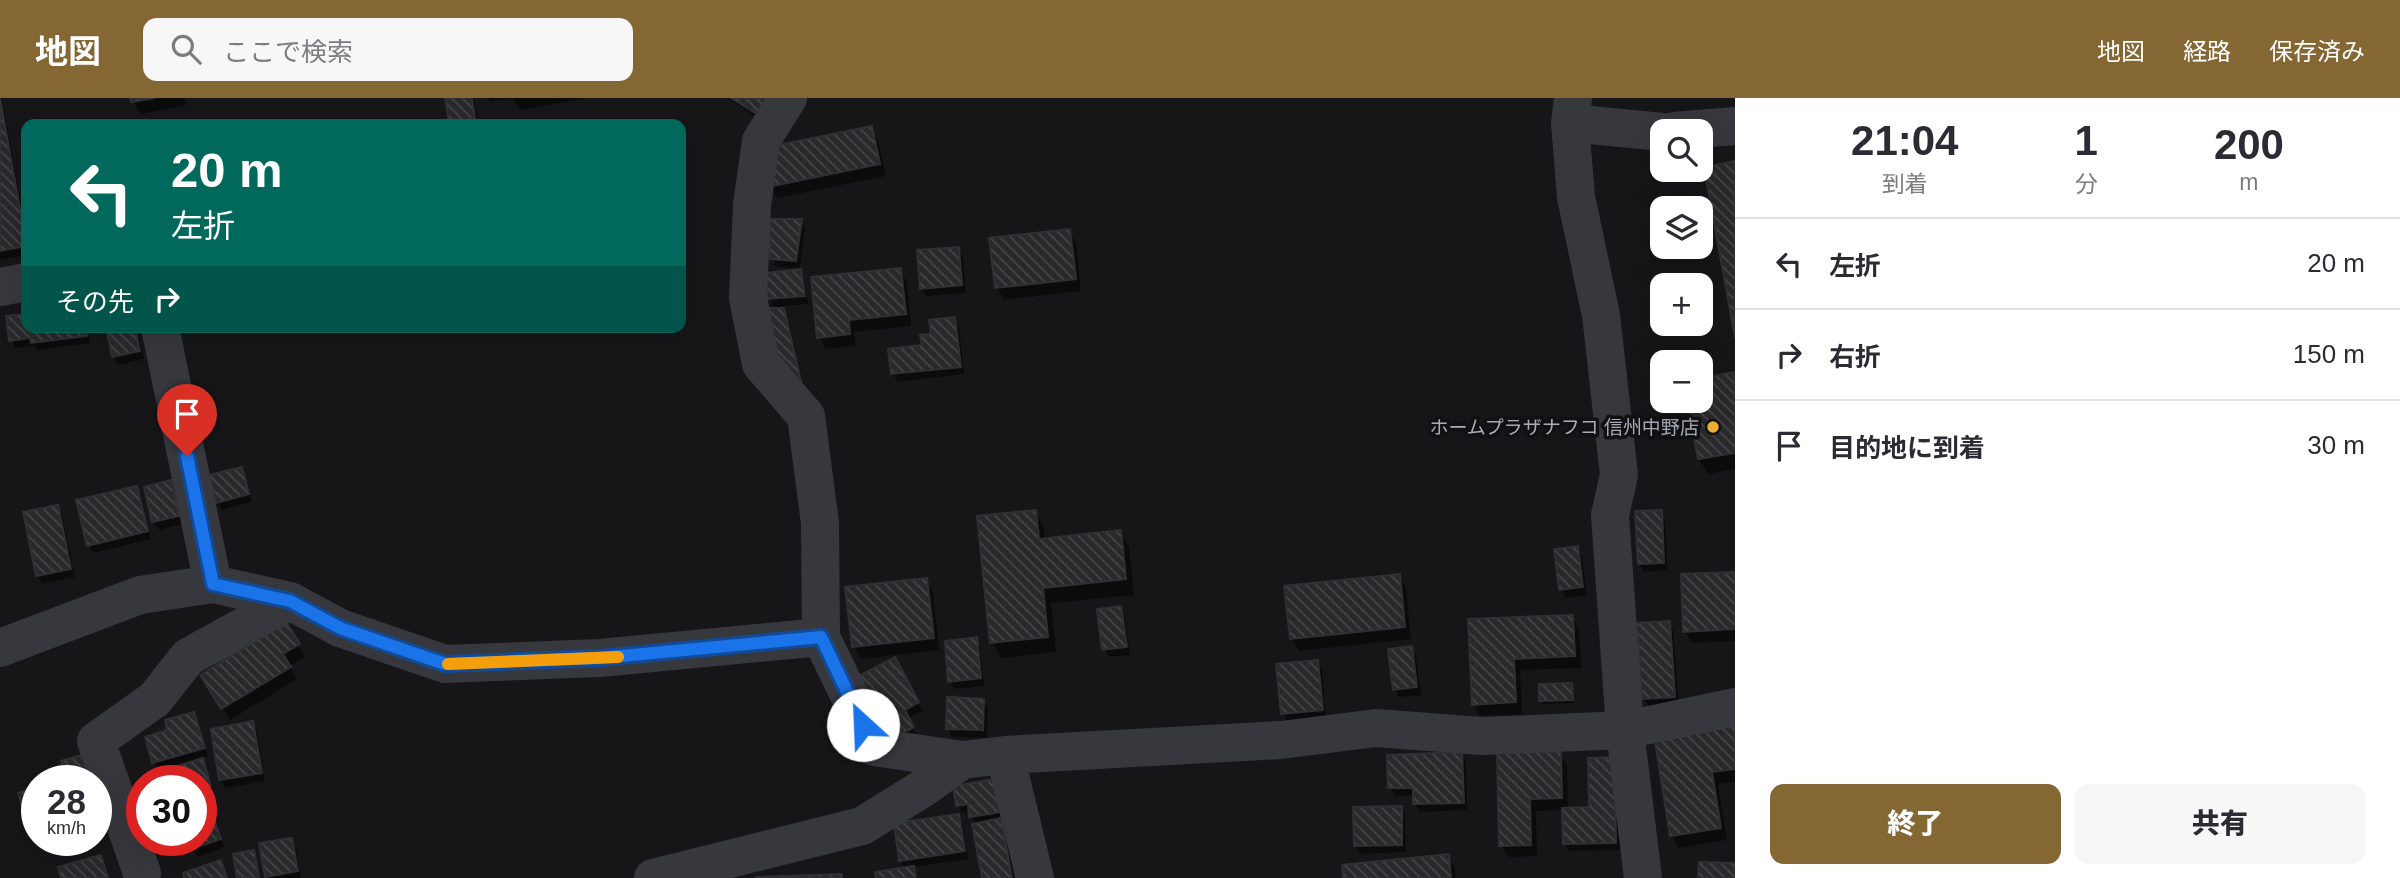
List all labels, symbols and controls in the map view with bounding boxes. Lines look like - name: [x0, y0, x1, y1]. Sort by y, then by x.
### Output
- search box: [143, 18, 633, 81]
- icon: search: [167, 30, 205, 68]
- text: 地図: [35, 33, 101, 70]
- text: ここで検索: [223, 37, 353, 67]
- text: 地図: [2097, 38, 2145, 65]
- text: 経路: [2183, 38, 2231, 65]
- text: 保存済み: [2269, 38, 2365, 65]
- text: 21:04: [1851, 117, 1958, 164]
- text: 1: [2074, 117, 2098, 164]
- map controls: [1650, 119, 1713, 413]
- button: search: [1650, 119, 1713, 182]
- text: 200: [2214, 121, 2284, 168]
- text: 20 m: [171, 143, 283, 197]
- icon: left: [56, 147, 147, 238]
- text: m: [2239, 169, 2259, 195]
- text: 到着: [1882, 171, 1928, 197]
- text: 分: [2075, 171, 2098, 197]
- button: layers: [1650, 196, 1713, 259]
- text: 左折: [171, 208, 235, 244]
- icon: left: [1770, 245, 1808, 283]
- text: 20 m: [2307, 248, 2365, 278]
- text: 左折: [1829, 251, 1881, 281]
- button: +: [1650, 273, 1713, 336]
- icon: right: [148, 280, 186, 318]
- text: その先: [56, 287, 134, 317]
- icon: right: [1770, 336, 1808, 374]
- text: 150 m: [2293, 339, 2365, 369]
- text: 右折: [1829, 342, 1881, 372]
- button: −: [1650, 350, 1713, 413]
- pin: [157, 384, 217, 456]
- icon: arrive: [168, 395, 206, 433]
- place label: ホームプラザナフコ 信州中野店: [1429, 417, 1699, 438]
- marker: ホームプラザナフコ 信州中野店: [1705, 419, 1721, 435]
- icon: arrive: [1770, 427, 1808, 465]
- text: 30 m: [2307, 430, 2365, 460]
- text: 目的地に到着: [1829, 433, 1985, 463]
- position arrow: [826, 688, 900, 762]
- speed limit sign: 30: [126, 765, 217, 856]
- text: 28: [47, 782, 86, 821]
- button: 終了: [1770, 784, 2061, 864]
- button: 共有: [2075, 784, 2365, 864]
- text: km/h: [47, 818, 86, 838]

